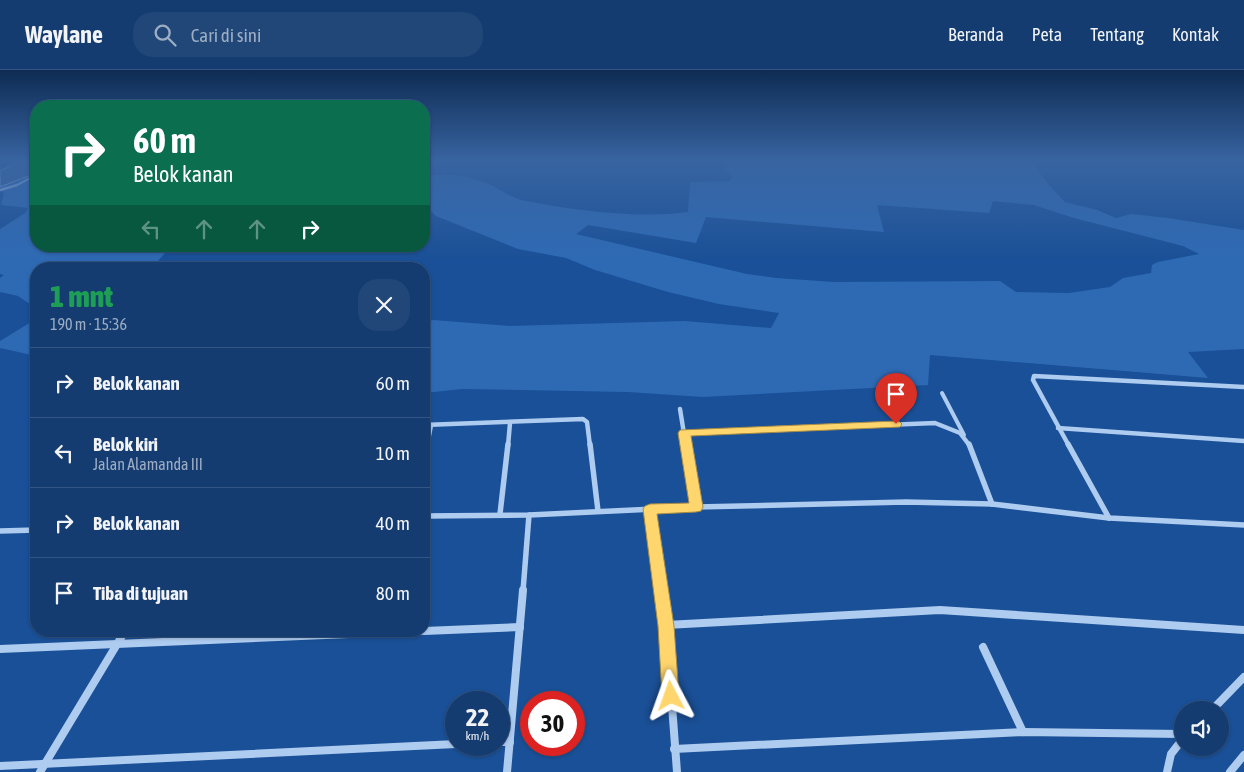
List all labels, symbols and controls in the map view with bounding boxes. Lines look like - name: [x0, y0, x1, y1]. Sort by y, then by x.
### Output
- search box: [133, 12, 483, 57]
- text: Waylane: [25, 21, 103, 48]
- icon: search: [151, 21, 179, 49]
- text: Cari di sini: [191, 24, 261, 46]
- text: Beranda: [948, 24, 1004, 45]
- text: Peta: [1032, 24, 1062, 45]
- text: Tentang: [1090, 24, 1144, 45]
- text: Kontak: [1172, 24, 1219, 45]
- icon: right: [50, 120, 115, 185]
- text: 60 m: [133, 120, 196, 160]
- text: Belok kanan: [133, 161, 234, 187]
- icon: left: [137, 215, 165, 243]
- icon: ahead: [190, 215, 218, 243]
- icon: ahead: [243, 215, 271, 243]
- icon: right: [296, 215, 324, 243]
- text: 1 mnt: [50, 279, 113, 313]
- button: close: [358, 279, 410, 331]
- text: 190 m · 15:36: [50, 315, 127, 333]
- icon: right: [50, 369, 78, 397]
- text: Belok kanan: [93, 372, 180, 394]
- text: 60 m: [376, 372, 410, 394]
- pin: [875, 373, 917, 424]
- icon: arrive: [882, 380, 910, 408]
- text: Belok kiri: [93, 433, 158, 455]
- icon: left: [50, 439, 78, 467]
- text: 10 m: [376, 442, 410, 464]
- text: Jalan Alamanda III: [93, 455, 203, 473]
- icon: right: [50, 509, 78, 537]
- text: Belok kanan: [93, 512, 180, 534]
- text: 40 m: [376, 512, 410, 534]
- icon: arrive: [50, 579, 78, 607]
- text: Tiba di tujuan: [93, 582, 188, 604]
- text: 80 m: [376, 582, 410, 604]
- position arrow: [644, 669, 696, 721]
- speed limit sign: 30: [520, 691, 585, 756]
- map controls: [1174, 701, 1229, 756]
- button: sound: [1174, 701, 1229, 756]
- text: 22: [466, 703, 489, 731]
- text: km/h: [466, 729, 489, 743]

